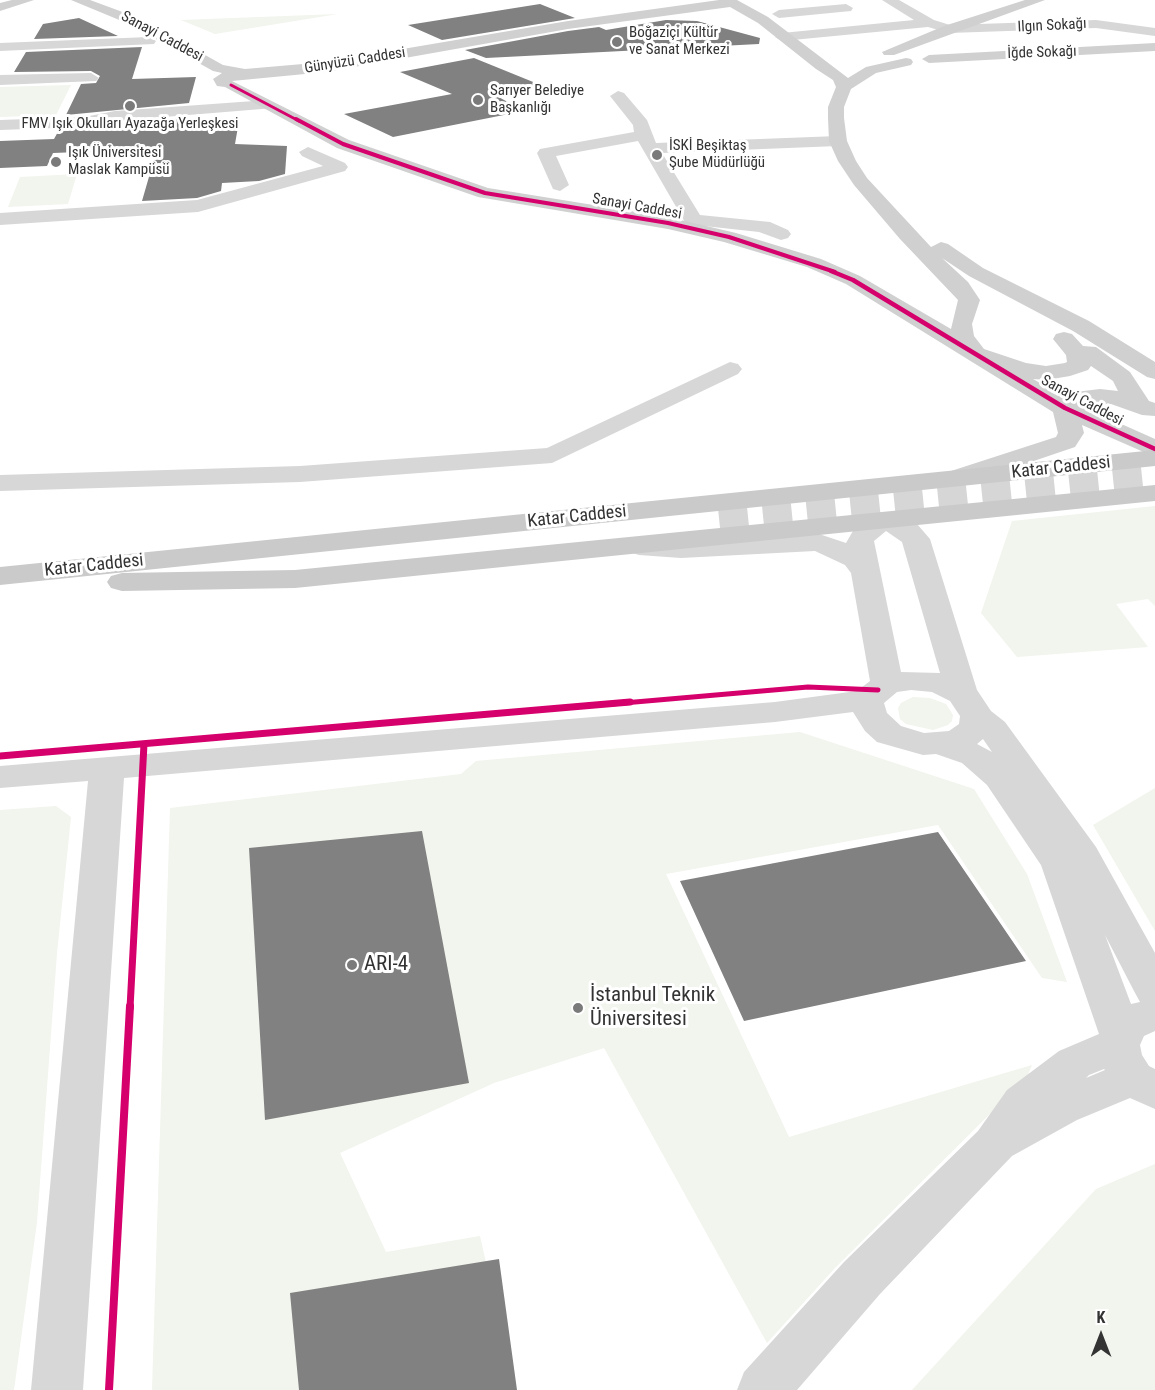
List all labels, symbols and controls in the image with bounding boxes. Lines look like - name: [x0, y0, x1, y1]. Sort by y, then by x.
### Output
- street label: Sanayi Caddesi: [118, 8, 206, 66]
- street label: Ilgın Sokağı: [1017, 15, 1087, 37]
- place label: Boğaziçi Kültür ve Sanat Merkezi: [629, 24, 730, 59]
- marker: Boğaziçi Kültür ve Sanat Merkezi: [610, 35, 624, 49]
- street label: İğde Sokağı: [1007, 43, 1077, 63]
- street label: Günyüzü Caddesi: [303, 44, 407, 78]
- place label: Sarıyer Belediye Başkanlığı: [490, 82, 584, 117]
- marker: Sarıyer Belediye Başkanlığı: [471, 93, 485, 107]
- marker: FMV Işık Okulları Ayazağa Yerleşkesi: [123, 99, 137, 113]
- place label: FMV Işık Okulları Ayazağa Yerleşkesi: [21, 115, 239, 133]
- place label: İSKİ Beşiktaş Şube Müdürlüğü: [669, 137, 765, 172]
- place label: Işık Üniversitesi Maslak Kampüsü: [68, 144, 170, 179]
- marker: İSKİ Beşiktaş Şube Müdürlüğü: [650, 148, 664, 162]
- marker: Işık Üniversitesi Maslak Kampüsü: [49, 155, 63, 169]
- street label: Sanayi Caddesi: [591, 190, 683, 224]
- street label: Sanayi Caddesi: [1038, 372, 1126, 430]
- street label: Katar Caddesi: [1010, 452, 1112, 484]
- street label: Katar Caddesi: [526, 501, 628, 533]
- street label: Katar Caddesi: [43, 550, 145, 582]
- place label: ARI-4: [364, 952, 408, 978]
- marker: ARI-4: [345, 958, 359, 972]
- place label: İstanbul Teknik Üniversitesi: [590, 983, 715, 1033]
- marker: İstanbul Teknik Üniversitesi: [571, 1001, 585, 1015]
- north arrow: [1071, 1306, 1131, 1366]
- text: K: [1097, 1308, 1105, 1327]

